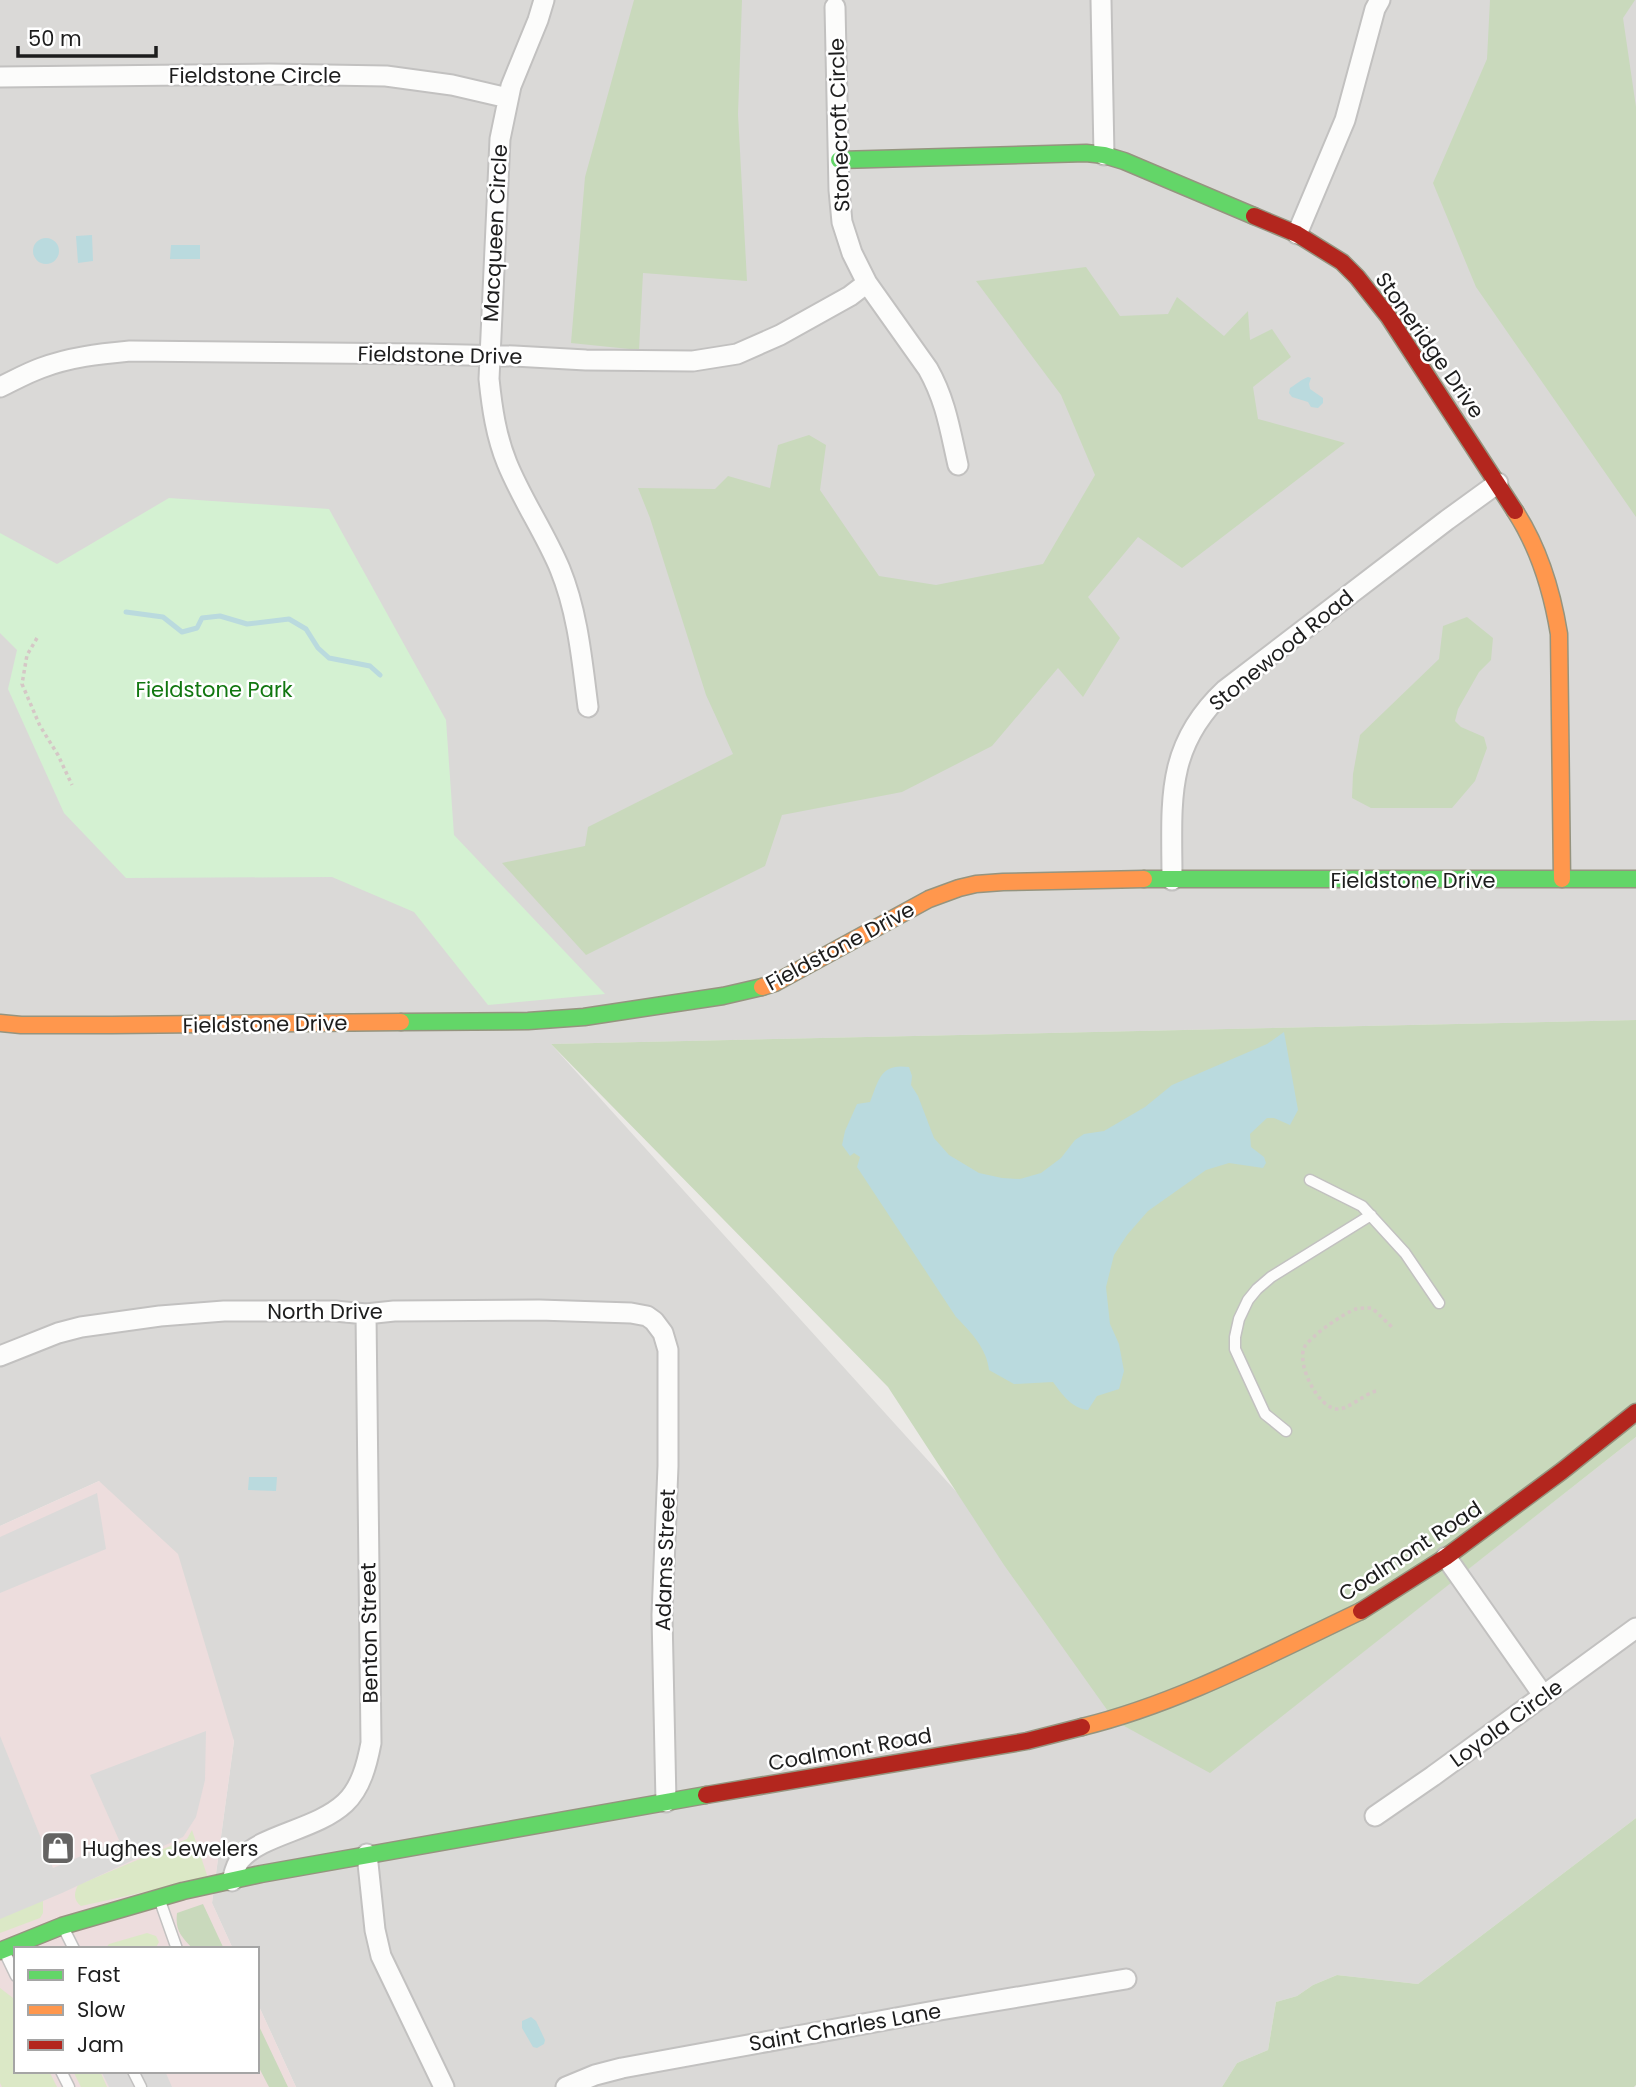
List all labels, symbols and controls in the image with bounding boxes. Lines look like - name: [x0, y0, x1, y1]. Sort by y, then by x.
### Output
- scale bar: [18, 14, 156, 58]
- text: 50 m: [28, 24, 82, 53]
- street label: Stonecroft Circle: [821, 37, 857, 213]
- street label: Fieldstone Circle: [169, 61, 341, 90]
- street label: Macqueen Circle: [476, 143, 514, 323]
- street label: Stoneridge Drive: [1369, 266, 1491, 424]
- street label: Fieldstone Drive: [357, 339, 523, 371]
- street label: Stonewood Road: [1203, 583, 1359, 717]
- park label: Fieldstone Park: [135, 675, 293, 704]
- street label: Fieldstone Drive: [1331, 866, 1495, 895]
- street label: Fieldstone Drive: [760, 894, 920, 998]
- street label: Fieldstone Drive: [182, 1008, 348, 1040]
- street label: North Drive: [267, 1297, 383, 1326]
- street label: Adams Street: [648, 1488, 682, 1632]
- street label: Coalmont Road: [1333, 1494, 1487, 1608]
- street label: Benton Street: [353, 1562, 385, 1704]
- street label: Loyola Circle: [1444, 1672, 1568, 1774]
- street label: Coalmont Road: [766, 1720, 934, 1778]
- shop icon: Hughes Jewelers: [39, 1829, 77, 1867]
- place label: Hughes Jewelers: [82, 1834, 259, 1863]
- legend: [14, 1947, 259, 2073]
- text: Fast: [77, 1960, 120, 1989]
- text: Slow: [77, 1995, 125, 2024]
- street label: Saint Charles Lane: [747, 1996, 943, 2058]
- text: Jam: [77, 2030, 124, 2059]

